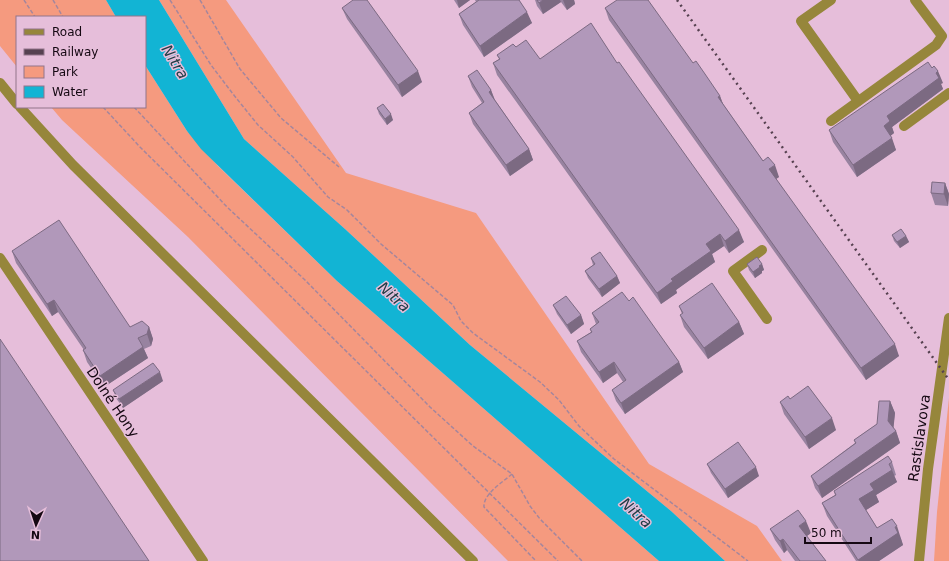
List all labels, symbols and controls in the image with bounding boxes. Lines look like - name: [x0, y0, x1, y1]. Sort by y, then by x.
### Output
- legend: [16, 16, 146, 108]
- text: Road: [52, 25, 82, 39]
- water label: Nitra: [158, 42, 192, 82]
- text: Railway: [52, 45, 98, 59]
- text: Park: [52, 65, 78, 79]
- text: Water: [52, 85, 88, 99]
- water label: Nitra: [374, 278, 414, 316]
- street label: Dolné Hony: [84, 364, 142, 440]
- street label: Rastislavova: [905, 393, 933, 483]
- water label: Nitra: [616, 494, 656, 532]
- north arrow: [16, 505, 56, 545]
- scale bar: [805, 519, 871, 545]
- text: 50 m: [811, 526, 842, 540]
- text: N: [31, 528, 40, 541]

